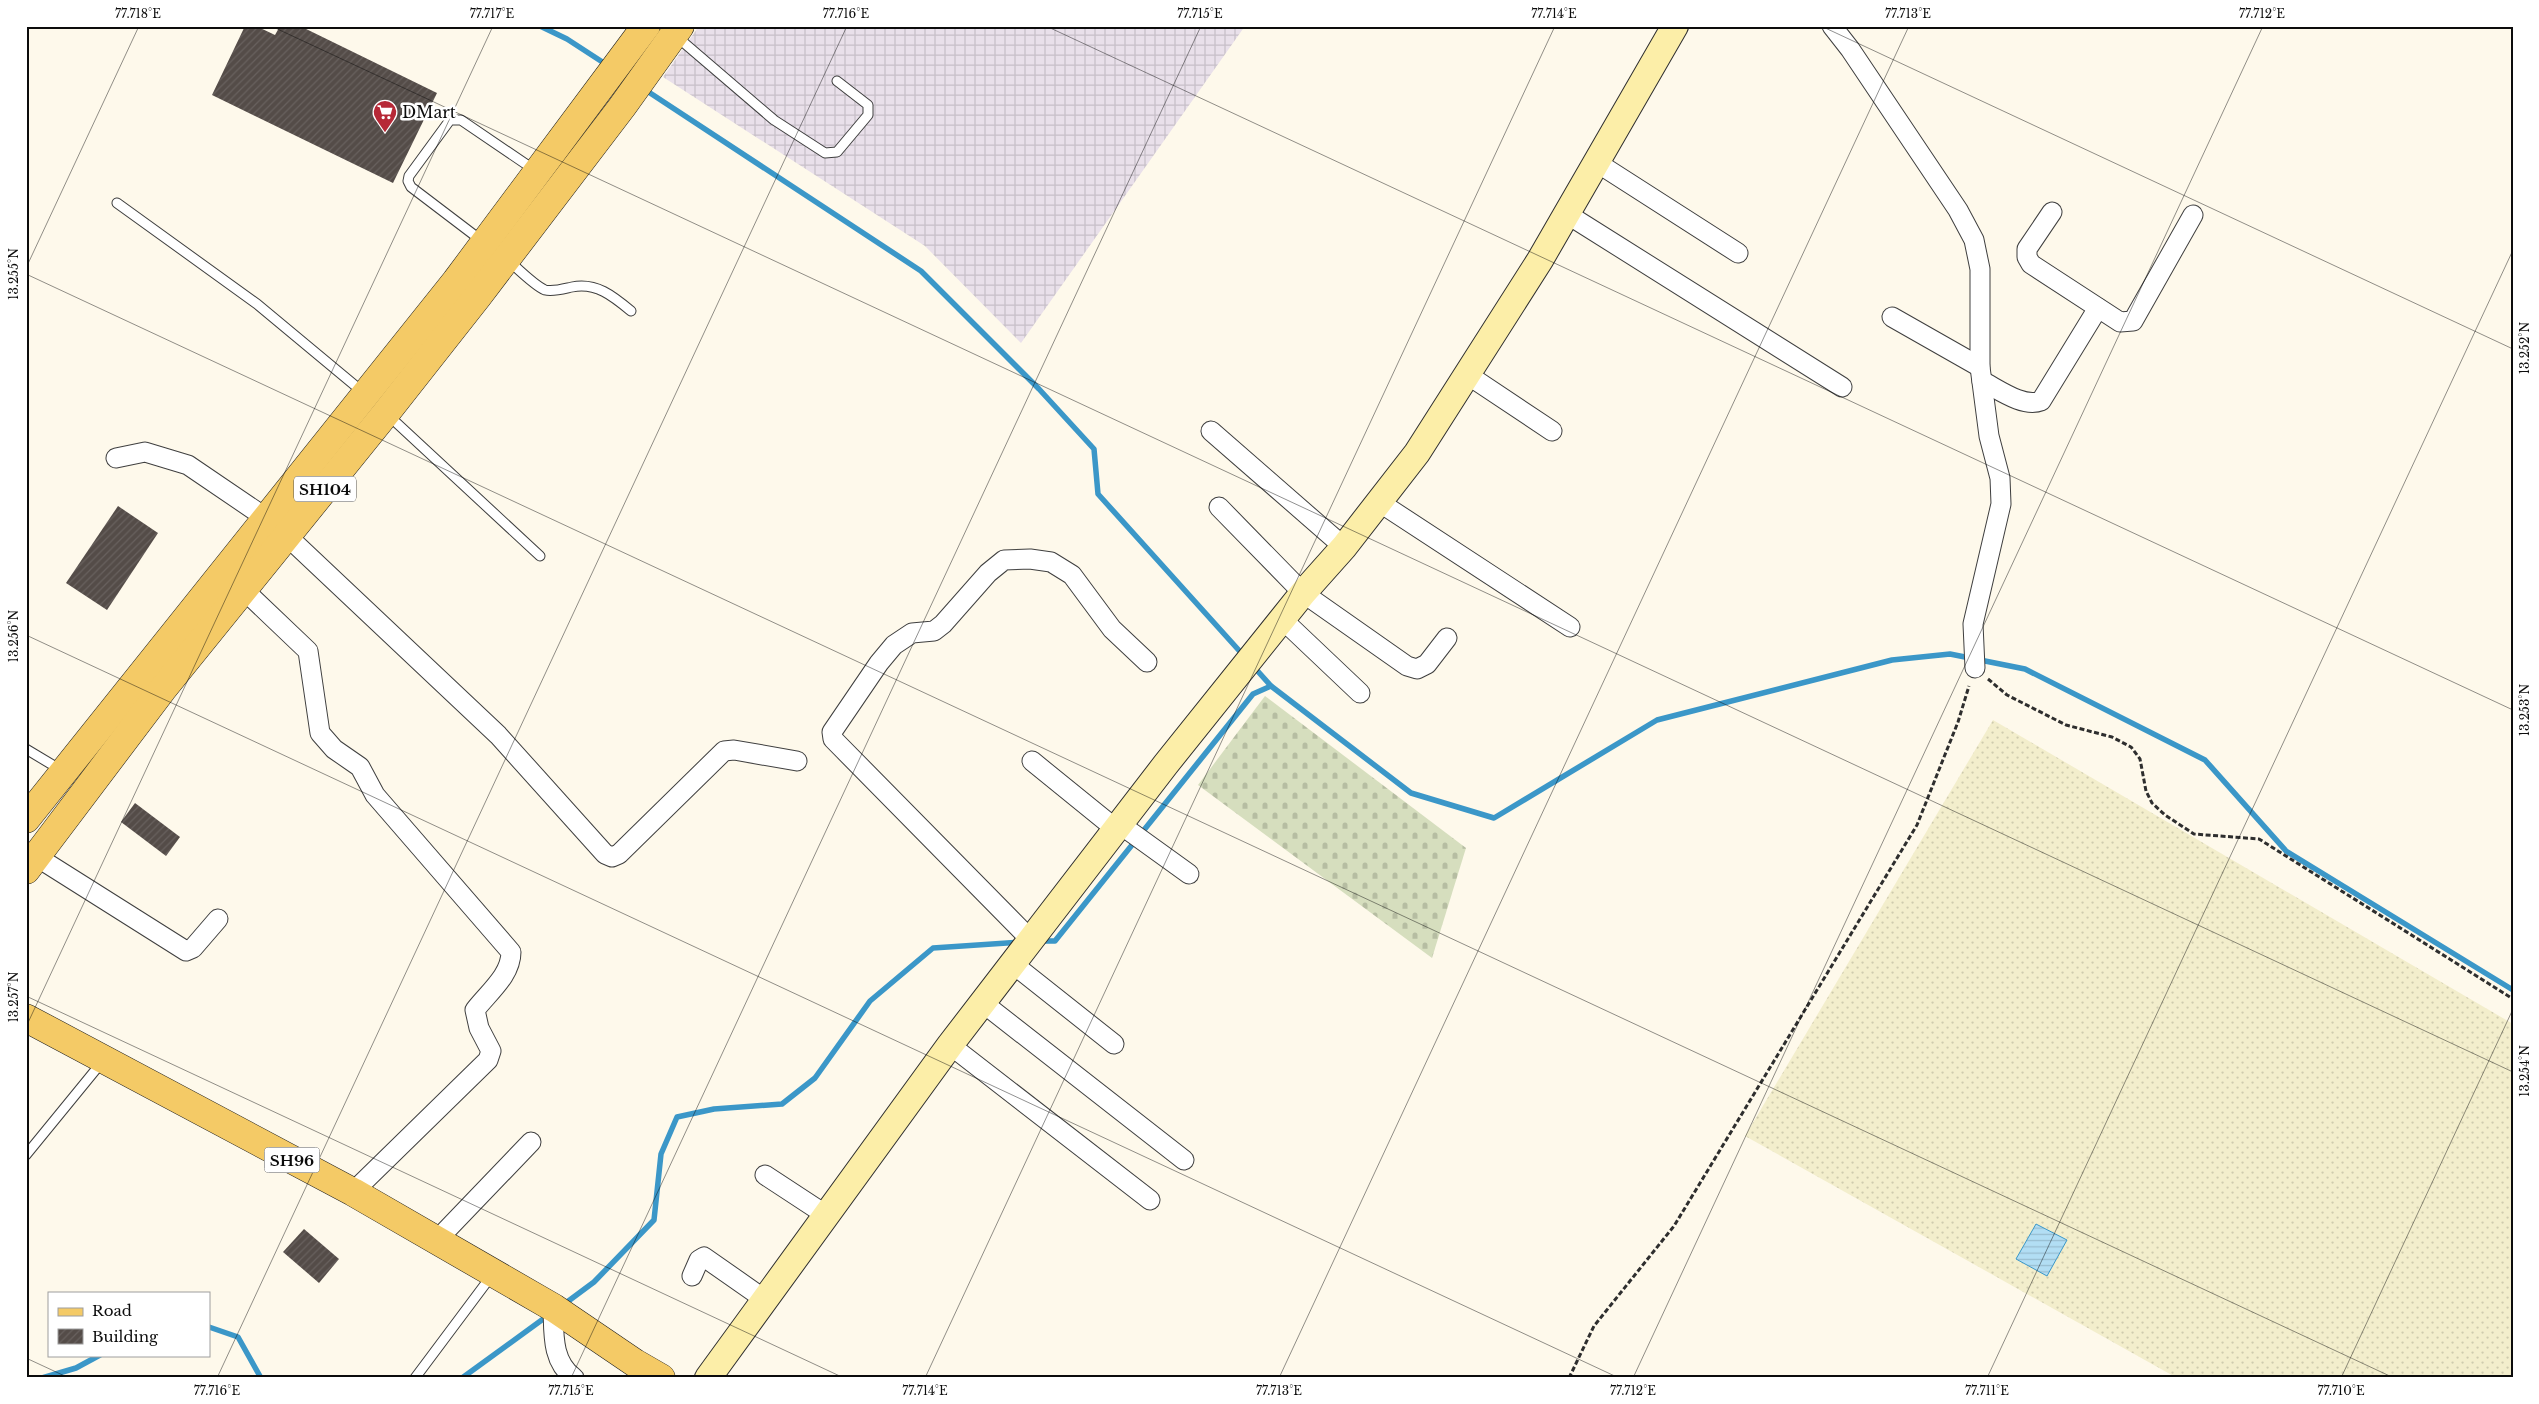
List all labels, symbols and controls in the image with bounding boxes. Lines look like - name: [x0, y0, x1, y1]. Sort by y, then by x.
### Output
- text: 77.718°E: [115, 6, 161, 21]
- text: 77.717°E: [470, 6, 515, 21]
- text: 77.716°E: [823, 6, 869, 21]
- text: 77.715°E: [1177, 6, 1223, 21]
- text: 77.714°E: [1531, 6, 1577, 21]
- text: 77.713°E: [1885, 6, 1931, 21]
- text: 77.712°E: [2239, 6, 2285, 21]
- supermarket icon: DMart: [372, 99, 398, 133]
- place label: DMart: [402, 102, 456, 122]
- text: 13.255°N: [6, 248, 21, 300]
- text: 13.252°N: [2517, 322, 2532, 374]
- road number: SH104: [294, 476, 356, 502]
- text: 13.256°N: [6, 609, 21, 662]
- text: 13.253°N: [2517, 684, 2532, 736]
- text: 13.257°N: [6, 971, 21, 1023]
- text: 13.254°N: [2517, 1045, 2532, 1097]
- road number: SH96: [264, 1148, 320, 1172]
- legend: [48, 1292, 210, 1356]
- text: Road: [92, 1301, 132, 1320]
- text: Building: [92, 1327, 159, 1346]
- text: 77.716°E: [194, 1383, 240, 1398]
- text: 77.715°E: [548, 1383, 594, 1398]
- text: 77.714°E: [902, 1383, 948, 1398]
- text: 77.713°E: [1256, 1383, 1302, 1398]
- text: 77.712°E: [1610, 1383, 1656, 1398]
- text: 77.711°E: [1965, 1383, 2009, 1398]
- text: 77.710°E: [2317, 1383, 2365, 1398]

